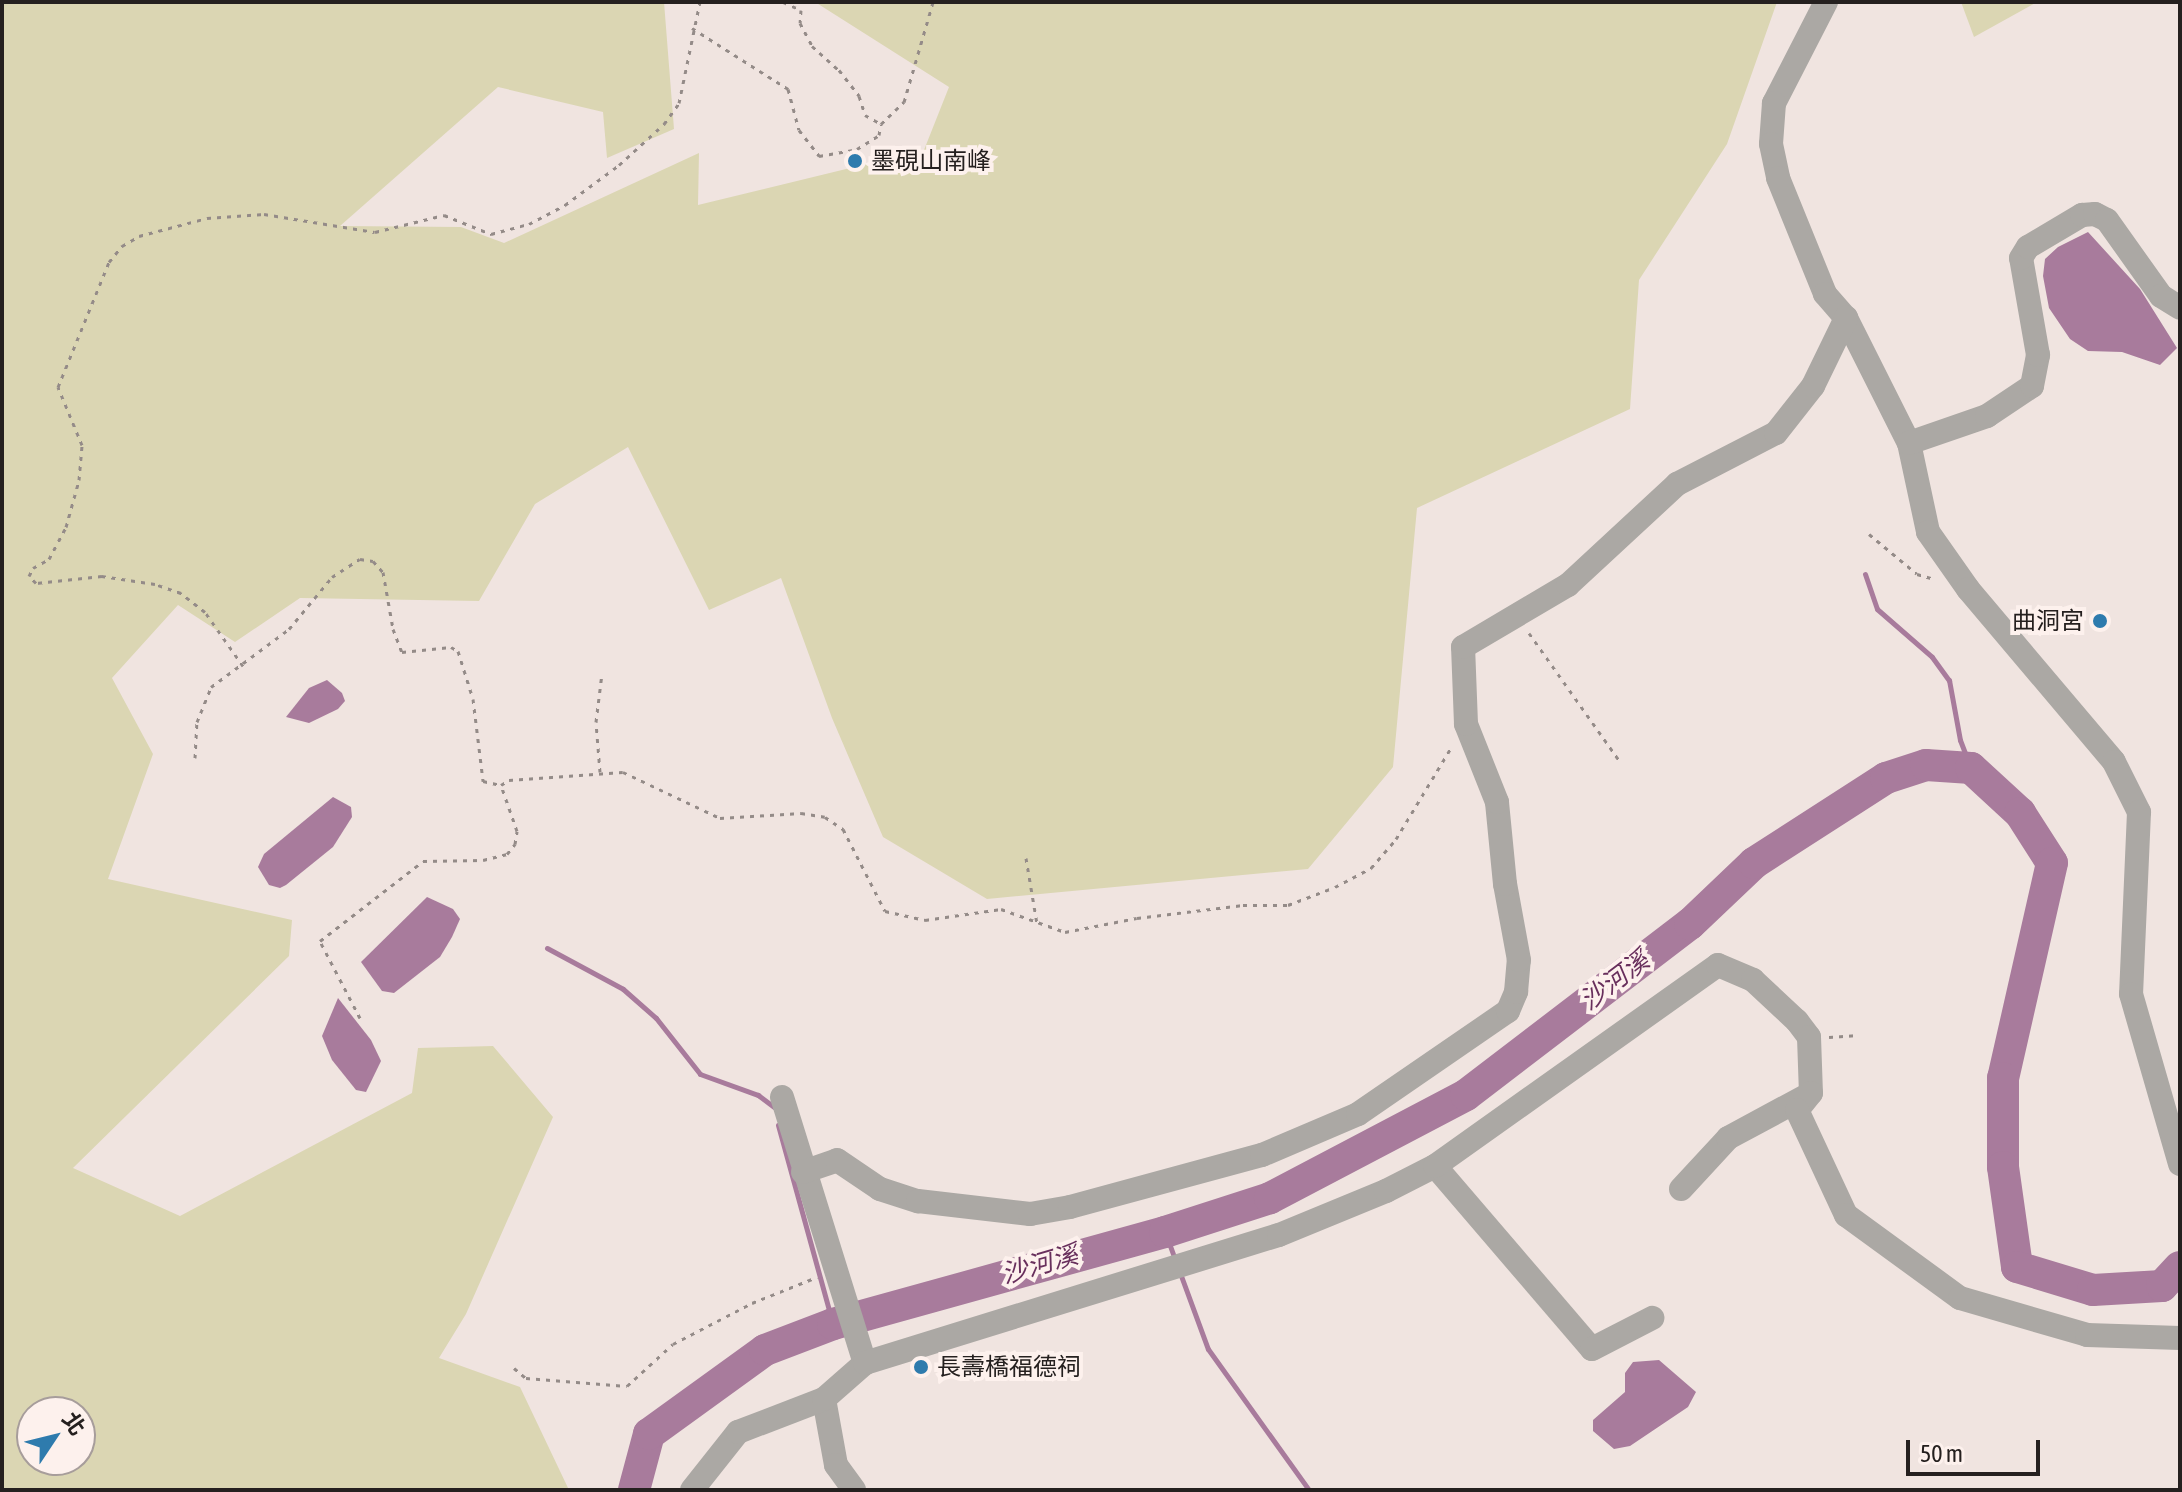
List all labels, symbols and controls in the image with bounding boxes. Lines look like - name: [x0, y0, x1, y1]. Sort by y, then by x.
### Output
- place label: 墨硯山南峰: [871, 147, 991, 175]
- marker: 墨硯山南峰: [846, 152, 864, 170]
- place label: 曲洞宮: [2012, 607, 2084, 635]
- marker: 曲洞宮: [2091, 612, 2109, 630]
- water label: 沙河溪: [1574, 945, 1656, 1017]
- water label: 沙河溪: [998, 1239, 1082, 1291]
- place label: 長壽橋福德祠: [937, 1353, 1081, 1381]
- marker: 長壽橋福德祠: [912, 1358, 930, 1376]
- north arrow: [16, 1396, 96, 1476]
- text: 北: [57, 1407, 91, 1440]
- scale bar: [1910, 1424, 2044, 1474]
- text: 50 m: [1920, 1440, 1963, 1467]

